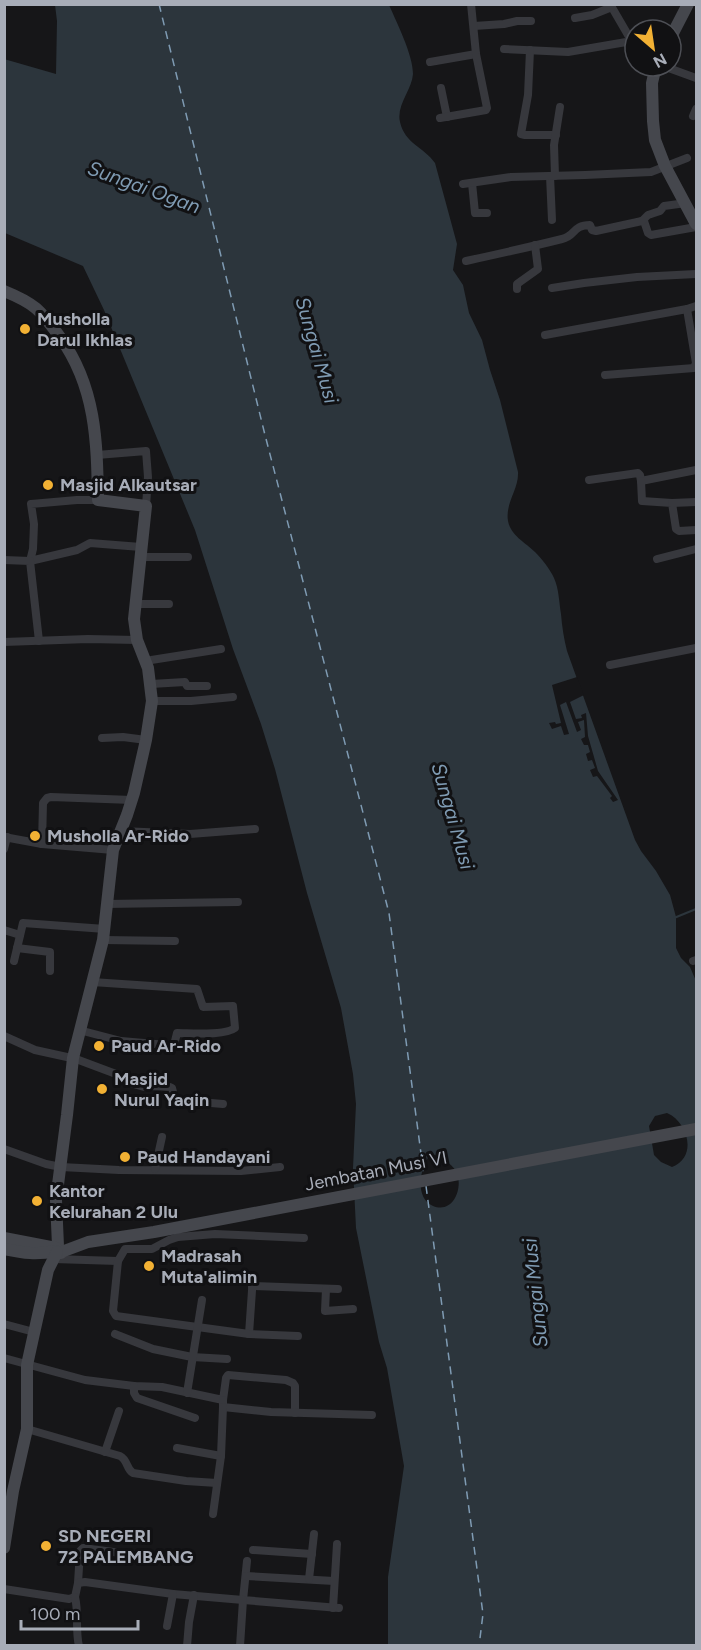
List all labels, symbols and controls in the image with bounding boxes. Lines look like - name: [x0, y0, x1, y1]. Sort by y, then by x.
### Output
- north arrow: [623, 18, 683, 78]
- text: N: [650, 49, 670, 72]
- water label: Sungai Ogan: [85, 156, 203, 218]
- water label: Sungai Musi: [290, 294, 344, 406]
- place label: Musholla Darul Ikhlas: [37, 308, 133, 351]
- marker: Musholla Darul Ikhlas: [18, 322, 32, 336]
- place label: Masjid Alkautsar: [60, 474, 197, 496]
- marker: Masjid Alkautsar: [41, 478, 55, 492]
- water label: Sungai Musi: [426, 760, 480, 872]
- place label: Musholla Ar-Rido: [47, 825, 189, 847]
- marker: Musholla Ar-Rido: [28, 829, 42, 843]
- place label: Paud Ar-Rido: [111, 1035, 221, 1057]
- marker: Paud Ar-Rido: [92, 1039, 106, 1053]
- place label: Masjid Nurul Yaqin: [114, 1068, 209, 1111]
- marker: Masjid Nurul Yaqin: [95, 1082, 109, 1096]
- place label: Paud Handayani: [137, 1146, 270, 1168]
- street label: Jembatan Musi VI: [303, 1146, 449, 1196]
- marker: Paud Handayani: [118, 1150, 132, 1164]
- place label: Kantor Kelurahan 2 Ulu: [49, 1180, 178, 1223]
- marker: Kantor Kelurahan 2 Ulu: [30, 1194, 44, 1208]
- water label: Sungai Musi: [517, 1237, 553, 1349]
- place label: Madrasah Muta'alimin: [161, 1245, 257, 1288]
- marker: Madrasah Muta'alimin: [142, 1259, 156, 1273]
- place label: SD NEGERI 72 PALEMBANG: [58, 1525, 193, 1568]
- marker: SD NEGERI 72 PALEMBANG: [39, 1539, 53, 1553]
- scale bar: [21, 1593, 138, 1631]
- text: 100 m: [30, 1603, 80, 1625]

